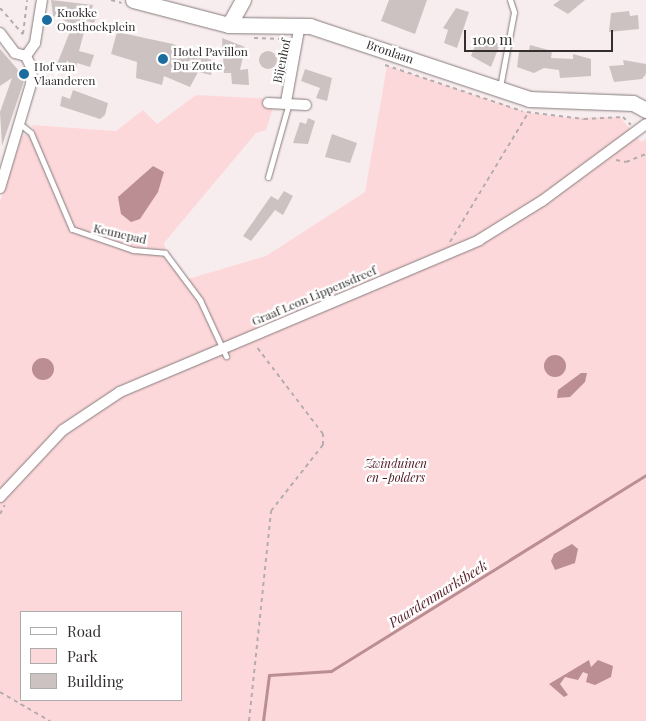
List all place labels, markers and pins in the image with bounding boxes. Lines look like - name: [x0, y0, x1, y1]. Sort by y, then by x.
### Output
- place label: Knokke Oosthoekplein: [57, 6, 135, 34]
- marker: Knokke Oosthoekplein: [41, 14, 53, 26]
- place label: Hotel Pavillon Du Zoute: [173, 45, 248, 73]
- marker: Hotel Pavillon Du Zoute: [157, 53, 169, 65]
- place label: Hof van Vlaanderen: [34, 60, 95, 88]
- marker: Hof van Vlaanderen: [18, 68, 30, 80]

